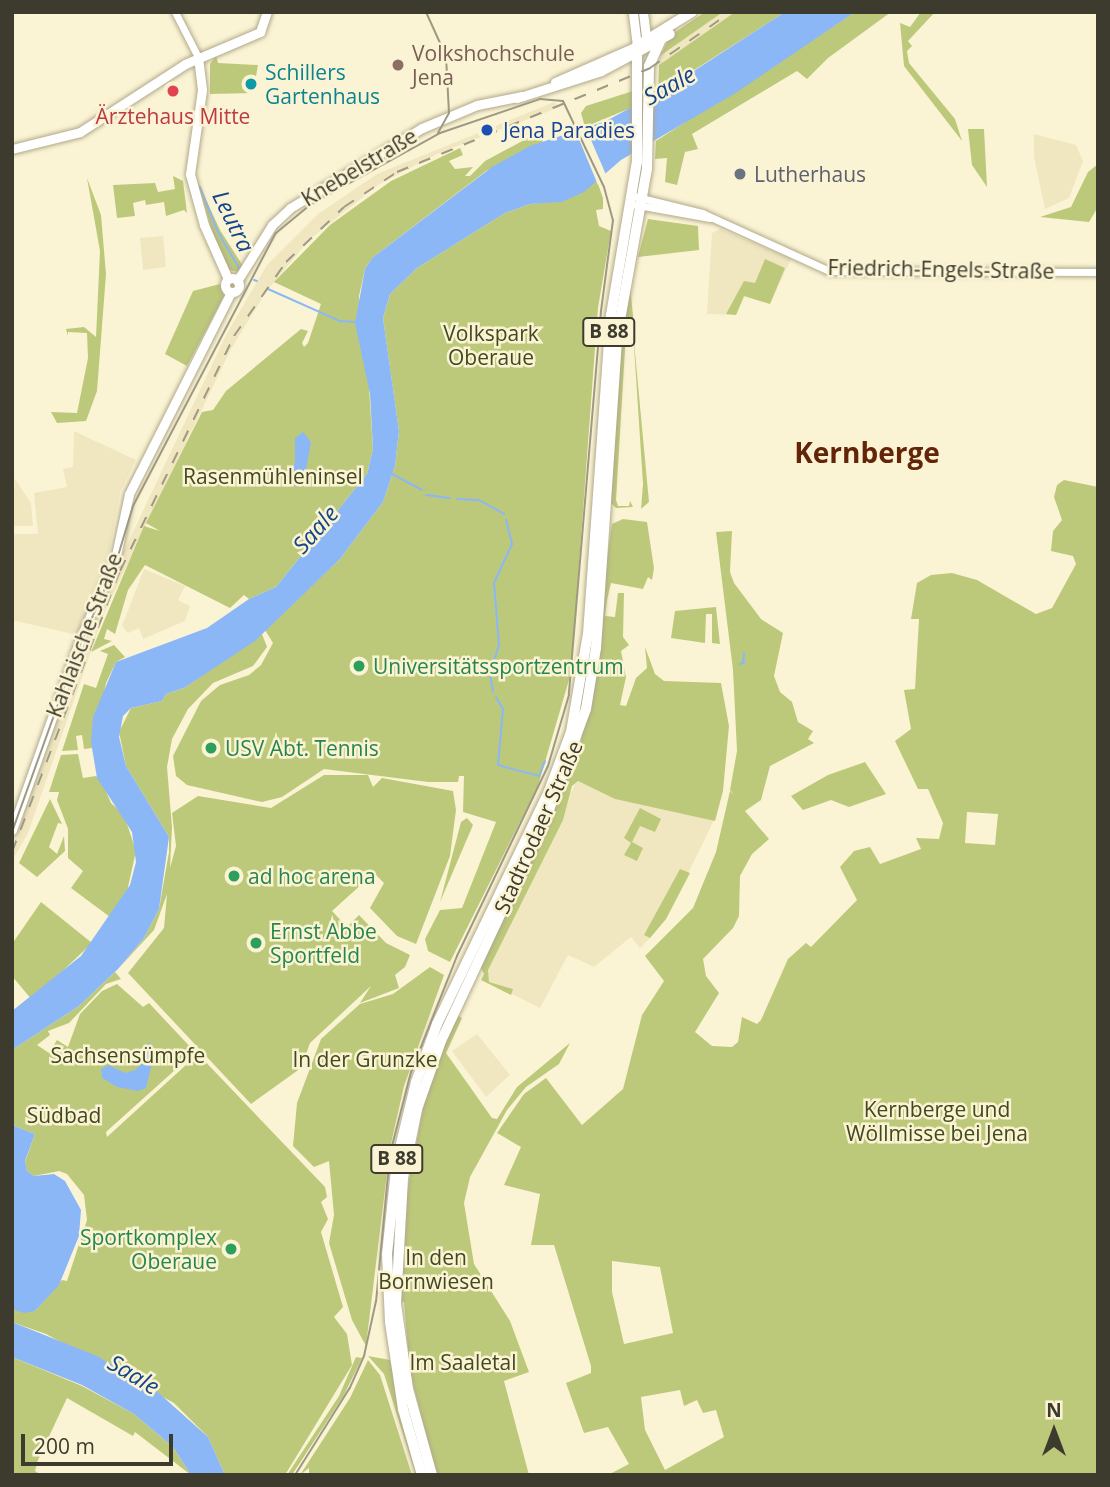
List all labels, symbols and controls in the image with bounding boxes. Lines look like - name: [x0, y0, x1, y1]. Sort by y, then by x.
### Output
- place label: Volkshochschule Jena: [412, 40, 575, 90]
- marker: Volkshochschule Jena: [390, 57, 406, 73]
- place label: Schillers Gartenhaus: [265, 59, 380, 109]
- water label: Saale: [638, 60, 700, 110]
- marker: Schillers Gartenhaus: [243, 76, 259, 92]
- marker: Ärztehaus Mitte: [163, 81, 183, 101]
- place label: Ärztehaus Mitte: [96, 103, 250, 129]
- place label: Jena Paradies: [503, 117, 635, 143]
- marker: Jena Paradies: [477, 120, 497, 140]
- street label: Knebelstraße: [297, 123, 421, 211]
- place label: Lutherhaus: [754, 161, 866, 187]
- marker: Lutherhaus: [732, 166, 748, 182]
- water label: Leutra: [207, 186, 261, 256]
- street label: Friedrich-Engels-Straße: [827, 254, 1055, 284]
- road number: B 88: [581, 316, 637, 348]
- park label: Volkspark Oberaue: [443, 320, 539, 370]
- district label: Kernberge: [794, 435, 940, 469]
- park label: Rasenmühleninsel: [183, 463, 363, 489]
- water label: Saale: [286, 499, 344, 559]
- street label: Kahlaische Straße: [41, 549, 127, 721]
- place label: Universitätssportzentrum: [373, 653, 624, 679]
- marker: Universitätssportzentrum: [351, 658, 367, 674]
- place label: USV Abt. Tennis: [225, 735, 379, 761]
- street label: Stadtrodaer Straße: [489, 737, 587, 917]
- marker: USV Abt. Tennis: [203, 740, 219, 756]
- place label: ad hoc arena: [248, 863, 376, 889]
- marker: ad hoc arena: [226, 868, 242, 884]
- place label: Ernst Abbe Sportfeld: [270, 918, 377, 968]
- marker: Ernst Abbe Sportfeld: [248, 935, 264, 951]
- park label: Sachsensümpfe: [51, 1042, 205, 1068]
- park label: In der Grunzke: [292, 1046, 438, 1072]
- park label: Kernberge und Wöllmisse bei Jena: [846, 1096, 1028, 1146]
- park label: Südbad: [27, 1102, 101, 1128]
- road number: B 88: [369, 1144, 425, 1175]
- place label: Sportkomplex Oberaue: [80, 1224, 217, 1274]
- marker: Sportkomplex Oberaue: [223, 1241, 239, 1257]
- park label: In den Bornwiesen: [378, 1244, 494, 1294]
- water label: Saale: [103, 1348, 165, 1400]
- park label: Im Saaletal: [409, 1349, 517, 1375]
- north arrow: [1019, 1396, 1089, 1466]
- text: N: [1046, 1397, 1062, 1423]
- scale bar: [24, 1420, 177, 1464]
- text: 200 m: [34, 1432, 95, 1460]

